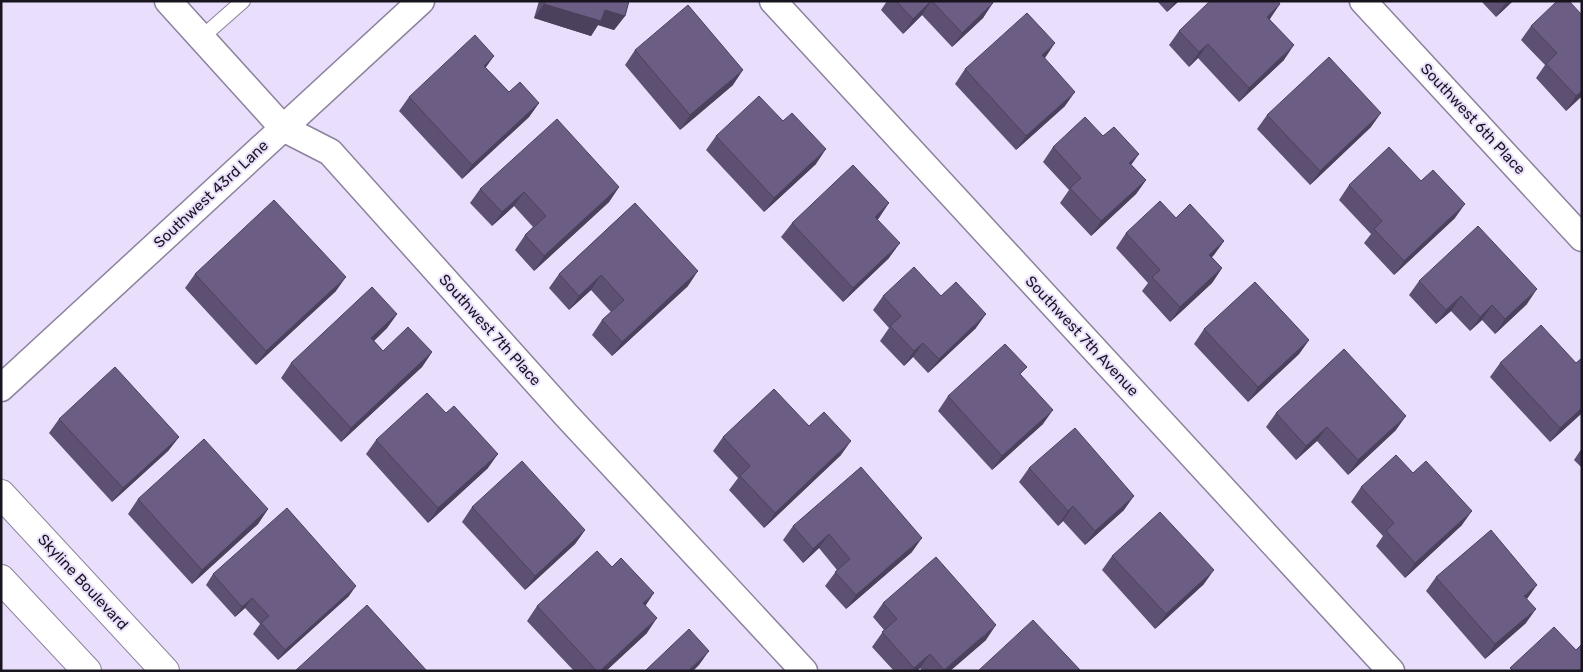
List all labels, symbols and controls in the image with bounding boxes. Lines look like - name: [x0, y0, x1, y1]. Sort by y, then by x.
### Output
- street label: Southwest 6th Place: [1417, 60, 1529, 178]
- street label: Southwest 43rd Lane: [150, 136, 272, 252]
- street label: Southwest 7th Place: [435, 271, 545, 389]
- street label: Southwest 7th Avenue: [1022, 272, 1142, 400]
- street label: Skyline Boulevard: [34, 531, 132, 633]

